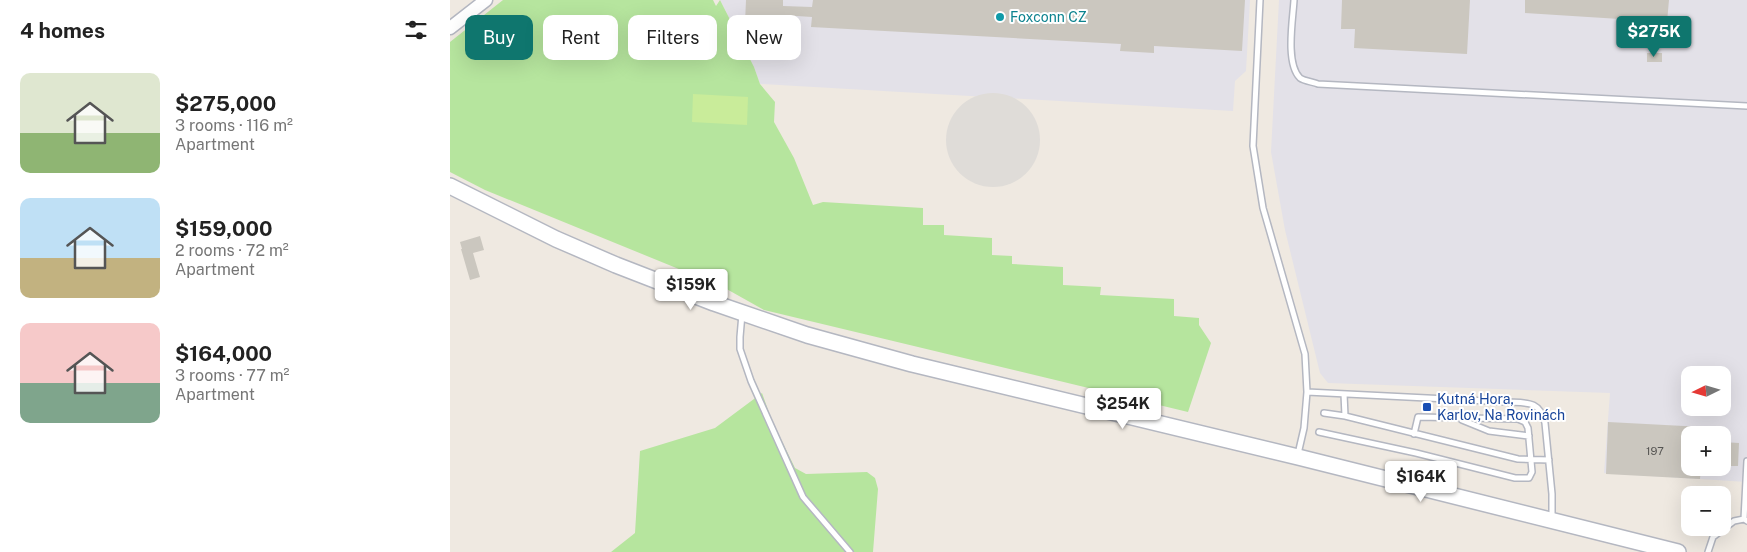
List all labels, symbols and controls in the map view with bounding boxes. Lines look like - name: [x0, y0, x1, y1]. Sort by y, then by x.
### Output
- place label: Foxconn CZ: [1010, 9, 1087, 25]
- marker: Foxconn CZ: [994, 11, 1006, 23]
- chip: Buy: [465, 15, 533, 60]
- chip: Rent: [543, 15, 618, 60]
- chip: Filters: [628, 15, 717, 60]
- chip: New: [727, 15, 801, 60]
- pin: $275K: [1619, 15, 1689, 58]
- icon: filters: [402, 16, 430, 44]
- text: 4 homes: [20, 18, 105, 43]
- text: $275K: [1627, 22, 1681, 41]
- text: $275,000: [175, 91, 276, 116]
- icon: home: [60, 93, 120, 153]
- text: 3 rooms · 116 m²: [175, 116, 293, 135]
- text: Apartment: [175, 135, 255, 154]
- text: $159,000: [175, 216, 273, 241]
- icon: home: [60, 218, 120, 278]
- text: 2 rooms · 72 m²: [175, 241, 289, 260]
- text: Apartment: [175, 260, 255, 279]
- pin: $159K: [656, 268, 726, 311]
- text: $159K: [666, 275, 716, 294]
- text: $164,000: [175, 341, 272, 366]
- icon: home: [60, 343, 120, 403]
- text: 3 rooms · 77 m²: [175, 366, 289, 385]
- north arrow: [1681, 366, 1731, 416]
- map controls: [1681, 366, 1731, 536]
- text: Apartment: [175, 385, 255, 404]
- pin: $254K: [1088, 388, 1158, 430]
- place label: Kutná Hora, Karlov, Na Rovinách: [1437, 391, 1565, 423]
- text: $254K: [1096, 394, 1150, 413]
- marker: Kutná Hora, Karlov, Na Rovinách: [1421, 401, 1433, 413]
- button: +: [1681, 426, 1731, 476]
- house number: 197: [1646, 445, 1664, 457]
- pin: $164K: [1386, 460, 1456, 503]
- text: $164K: [1396, 467, 1446, 486]
- button: −: [1681, 486, 1731, 536]

